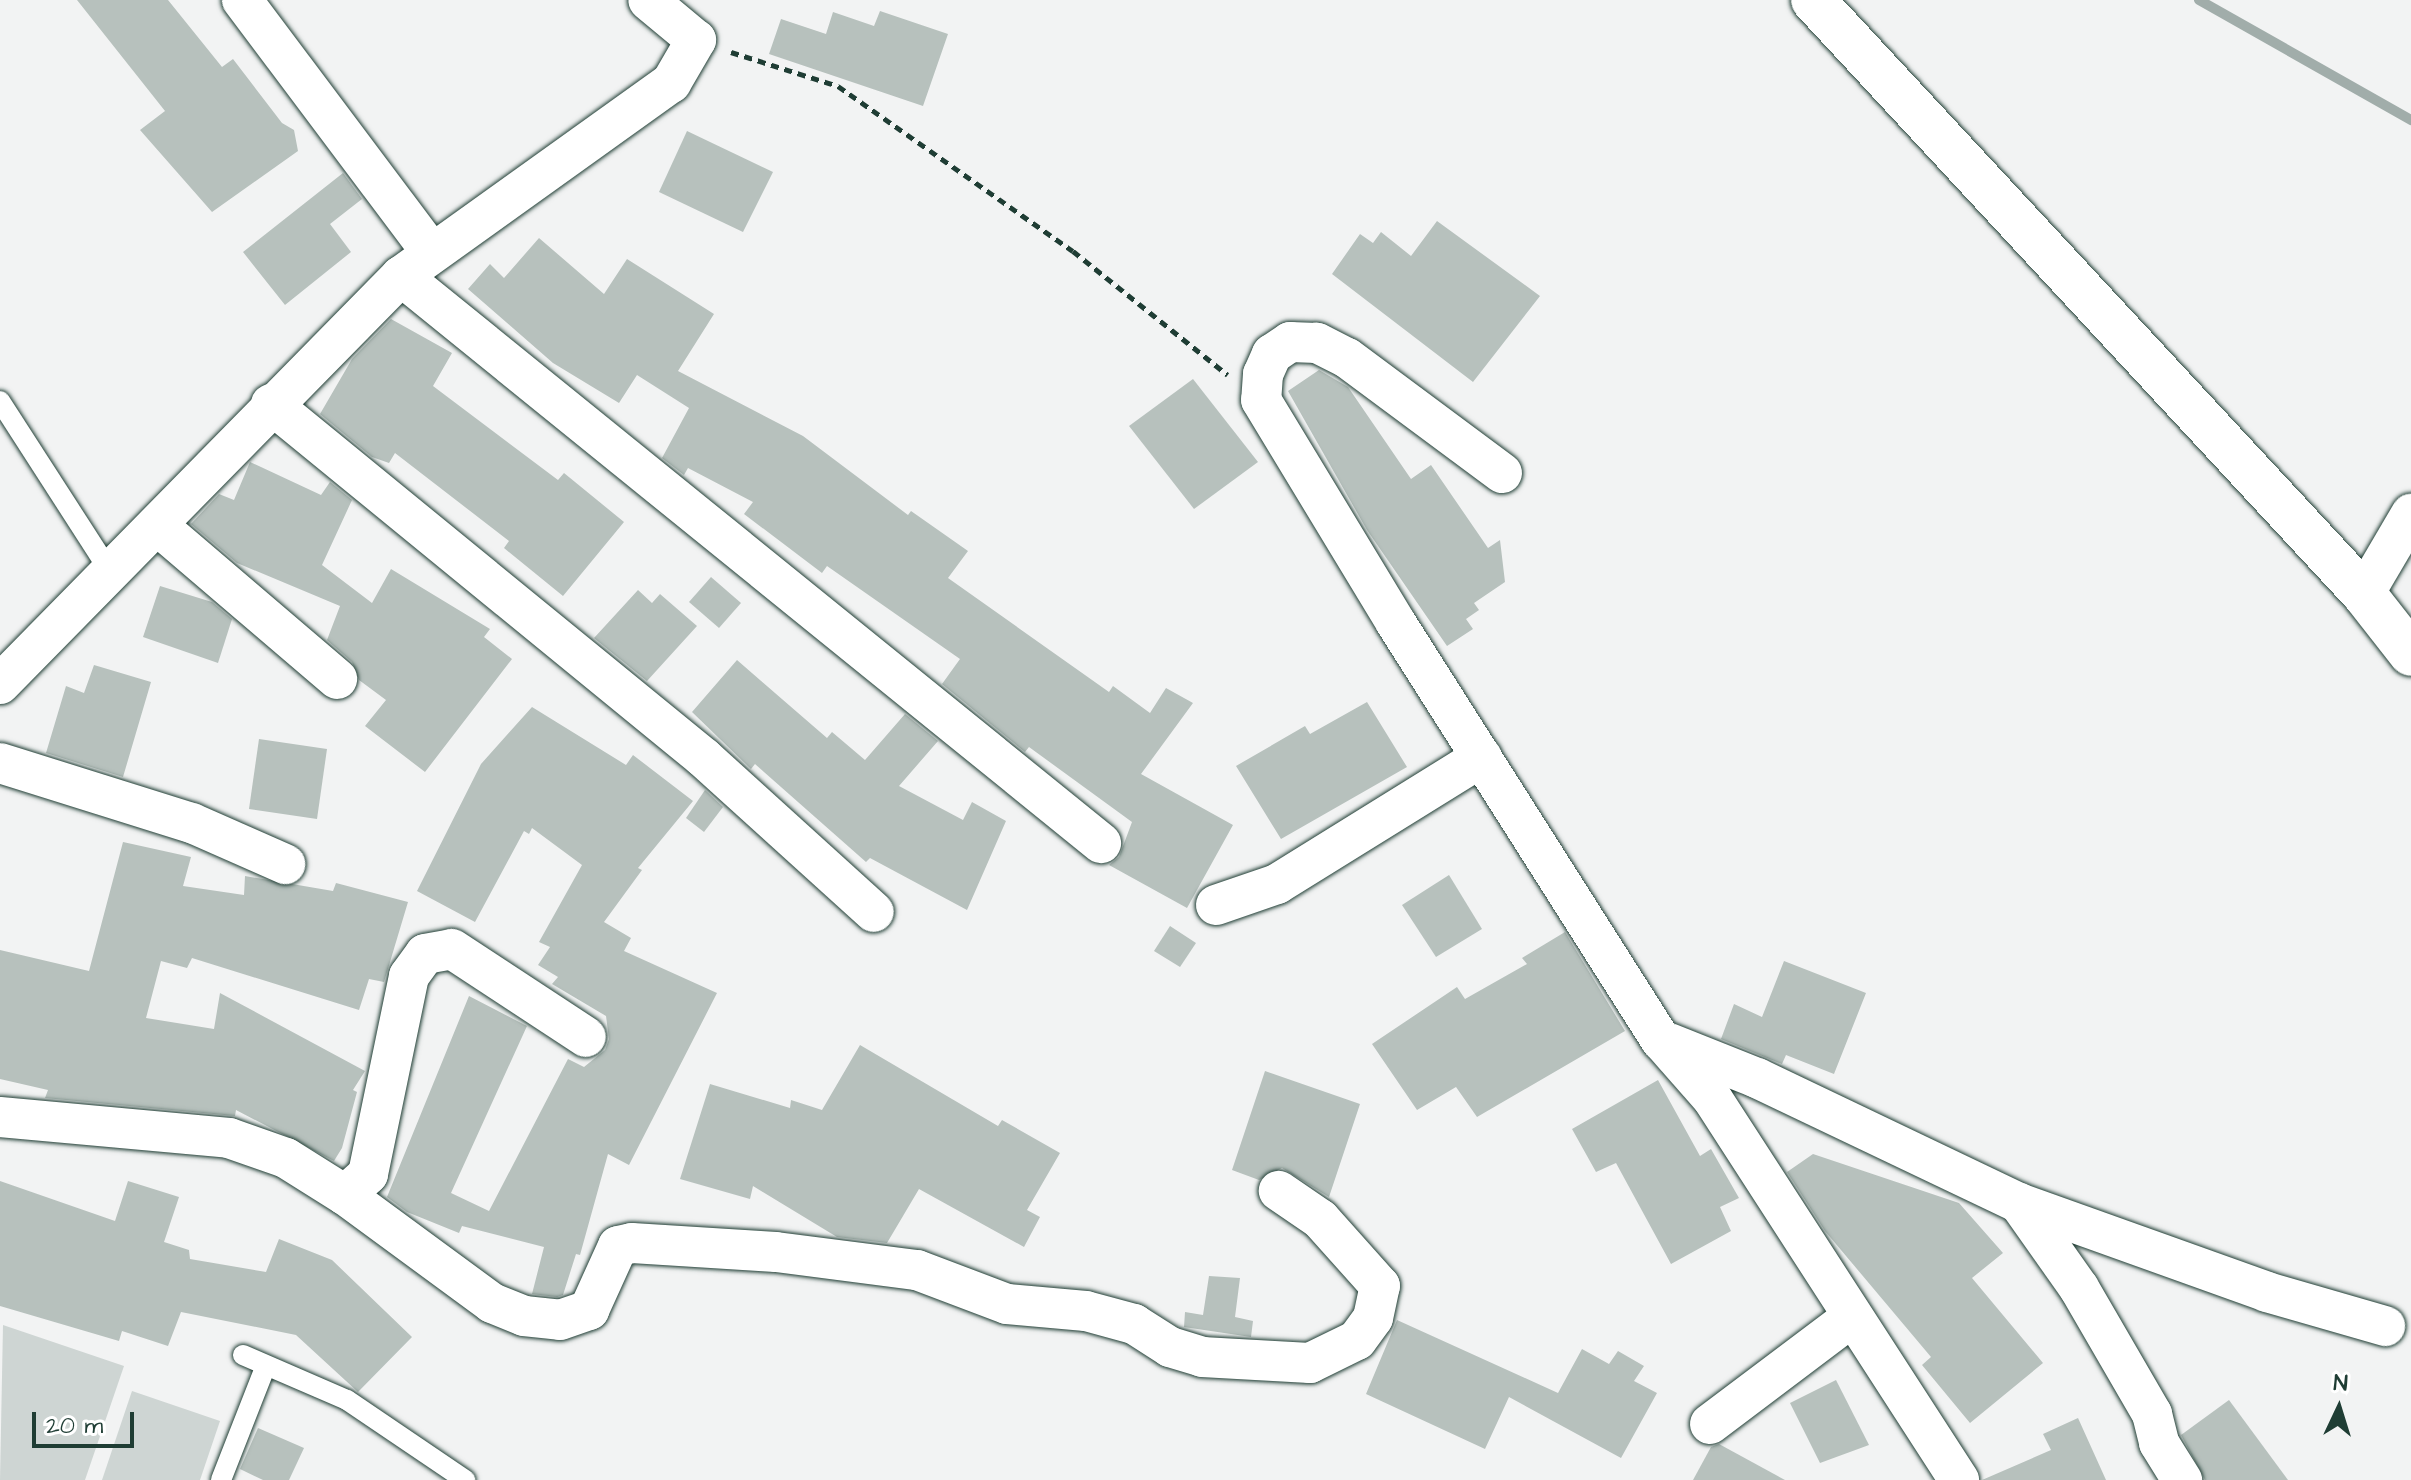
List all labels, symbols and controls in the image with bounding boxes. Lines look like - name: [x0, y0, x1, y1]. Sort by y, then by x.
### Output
- north arrow: [2299, 1368, 2379, 1448]
- text: N: [2333, 1368, 2349, 1400]
- scale bar: [36, 1396, 138, 1446]
- text: 20 m: [46, 1409, 103, 1443]

